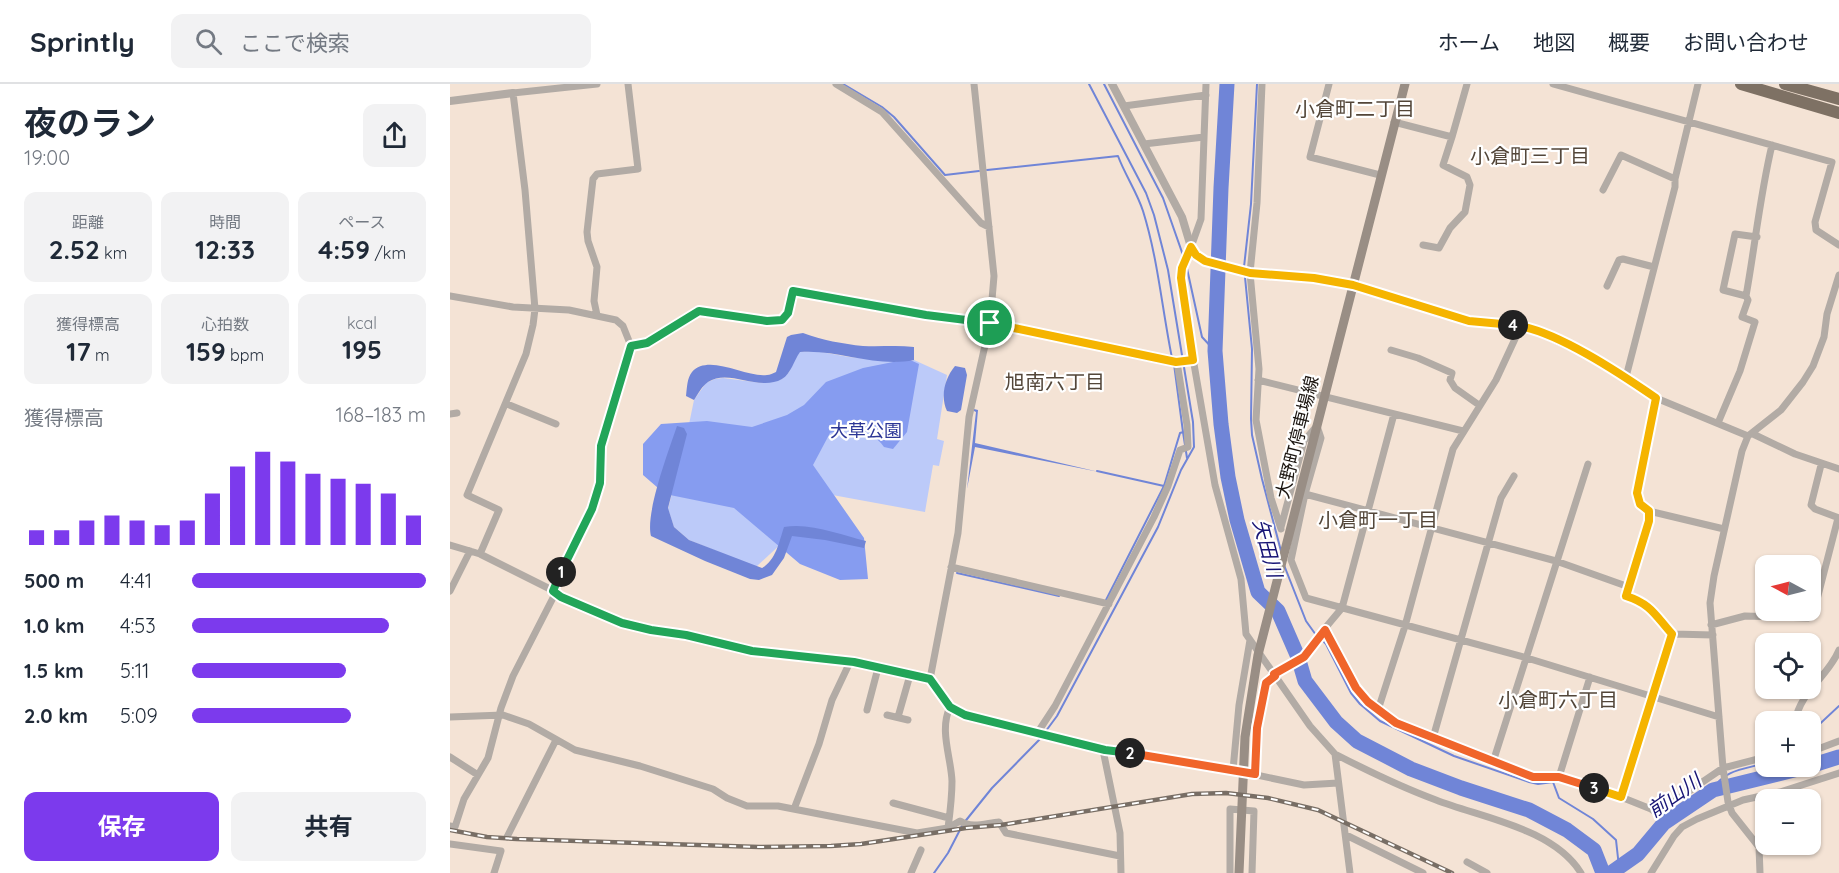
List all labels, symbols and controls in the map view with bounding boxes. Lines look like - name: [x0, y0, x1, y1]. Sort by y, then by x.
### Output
- search box: [171, 14, 591, 68]
- text: Sprintly: [30, 24, 135, 59]
- icon: search: [192, 25, 225, 58]
- text: ここで検索: [240, 29, 350, 57]
- text: ホーム: [1438, 29, 1500, 55]
- text: 地図: [1533, 29, 1575, 55]
- text: 概要: [1608, 29, 1650, 55]
- text: お問い合わせ: [1683, 29, 1809, 55]
- district label: 小倉町二丁目: [1295, 96, 1415, 121]
- text: 夜のラン: [24, 102, 156, 143]
- button: share: [363, 104, 426, 167]
- district label: 小倉町三丁目: [1470, 143, 1590, 168]
- text: 19:00: [24, 145, 70, 170]
- text: 距離: [72, 212, 104, 232]
- text: 時間: [209, 212, 241, 232]
- text: ペース: [338, 212, 386, 232]
- text: 2.52: [49, 233, 100, 266]
- text: 12:33: [195, 233, 255, 266]
- text: 4:59: [318, 233, 370, 266]
- text: km: [100, 243, 127, 263]
- text: /km: [370, 243, 406, 263]
- pin: [964, 297, 1015, 348]
- icon: arrive: [973, 306, 1006, 339]
- pin: 4: [1498, 310, 1528, 340]
- text: kcal: [347, 313, 377, 333]
- text: 獲得標高: [56, 314, 120, 334]
- text: 心拍数: [201, 314, 249, 334]
- text: 4: [1508, 315, 1518, 335]
- text: 195: [342, 333, 382, 366]
- text: 17: [66, 335, 91, 368]
- text: 159: [186, 335, 226, 368]
- text: m: [91, 345, 110, 365]
- text: bpm: [226, 345, 264, 365]
- district label: 旭南六丁目: [1005, 369, 1105, 394]
- street label: 大野町停車場線: [1271, 373, 1323, 501]
- text: 168–183 m: [335, 402, 426, 427]
- text: 獲得標高: [24, 405, 104, 430]
- park label: 大草公園: [830, 419, 902, 442]
- district label: 小倉町一丁目: [1318, 507, 1438, 532]
- water label: 矢田川: [1248, 516, 1288, 582]
- north arrow: [1755, 555, 1821, 621]
- map controls: [1755, 555, 1821, 855]
- pin: 1: [546, 557, 576, 587]
- text: 1: [558, 562, 564, 582]
- text: 500 m: [24, 568, 84, 593]
- text: 4:41: [120, 568, 152, 593]
- text: 1.0 km: [24, 613, 84, 638]
- text: 4:53: [120, 613, 156, 638]
- button: locate: [1755, 633, 1821, 699]
- text: 1.5 km: [24, 658, 84, 683]
- text: 5:11: [120, 658, 149, 683]
- district label: 小倉町六丁目: [1498, 687, 1618, 712]
- text: 2.0 km: [24, 703, 88, 728]
- text: 5:09: [120, 703, 158, 728]
- button: +: [1755, 711, 1821, 777]
- pin: 2: [1115, 738, 1145, 768]
- text: 2: [1125, 743, 1135, 763]
- water label: 前山川: [1642, 766, 1707, 822]
- pin: 3: [1579, 773, 1609, 803]
- text: 3: [1590, 778, 1598, 798]
- button: −: [1755, 789, 1821, 855]
- button: 保存: [24, 792, 219, 861]
- button: 共有: [231, 792, 426, 861]

